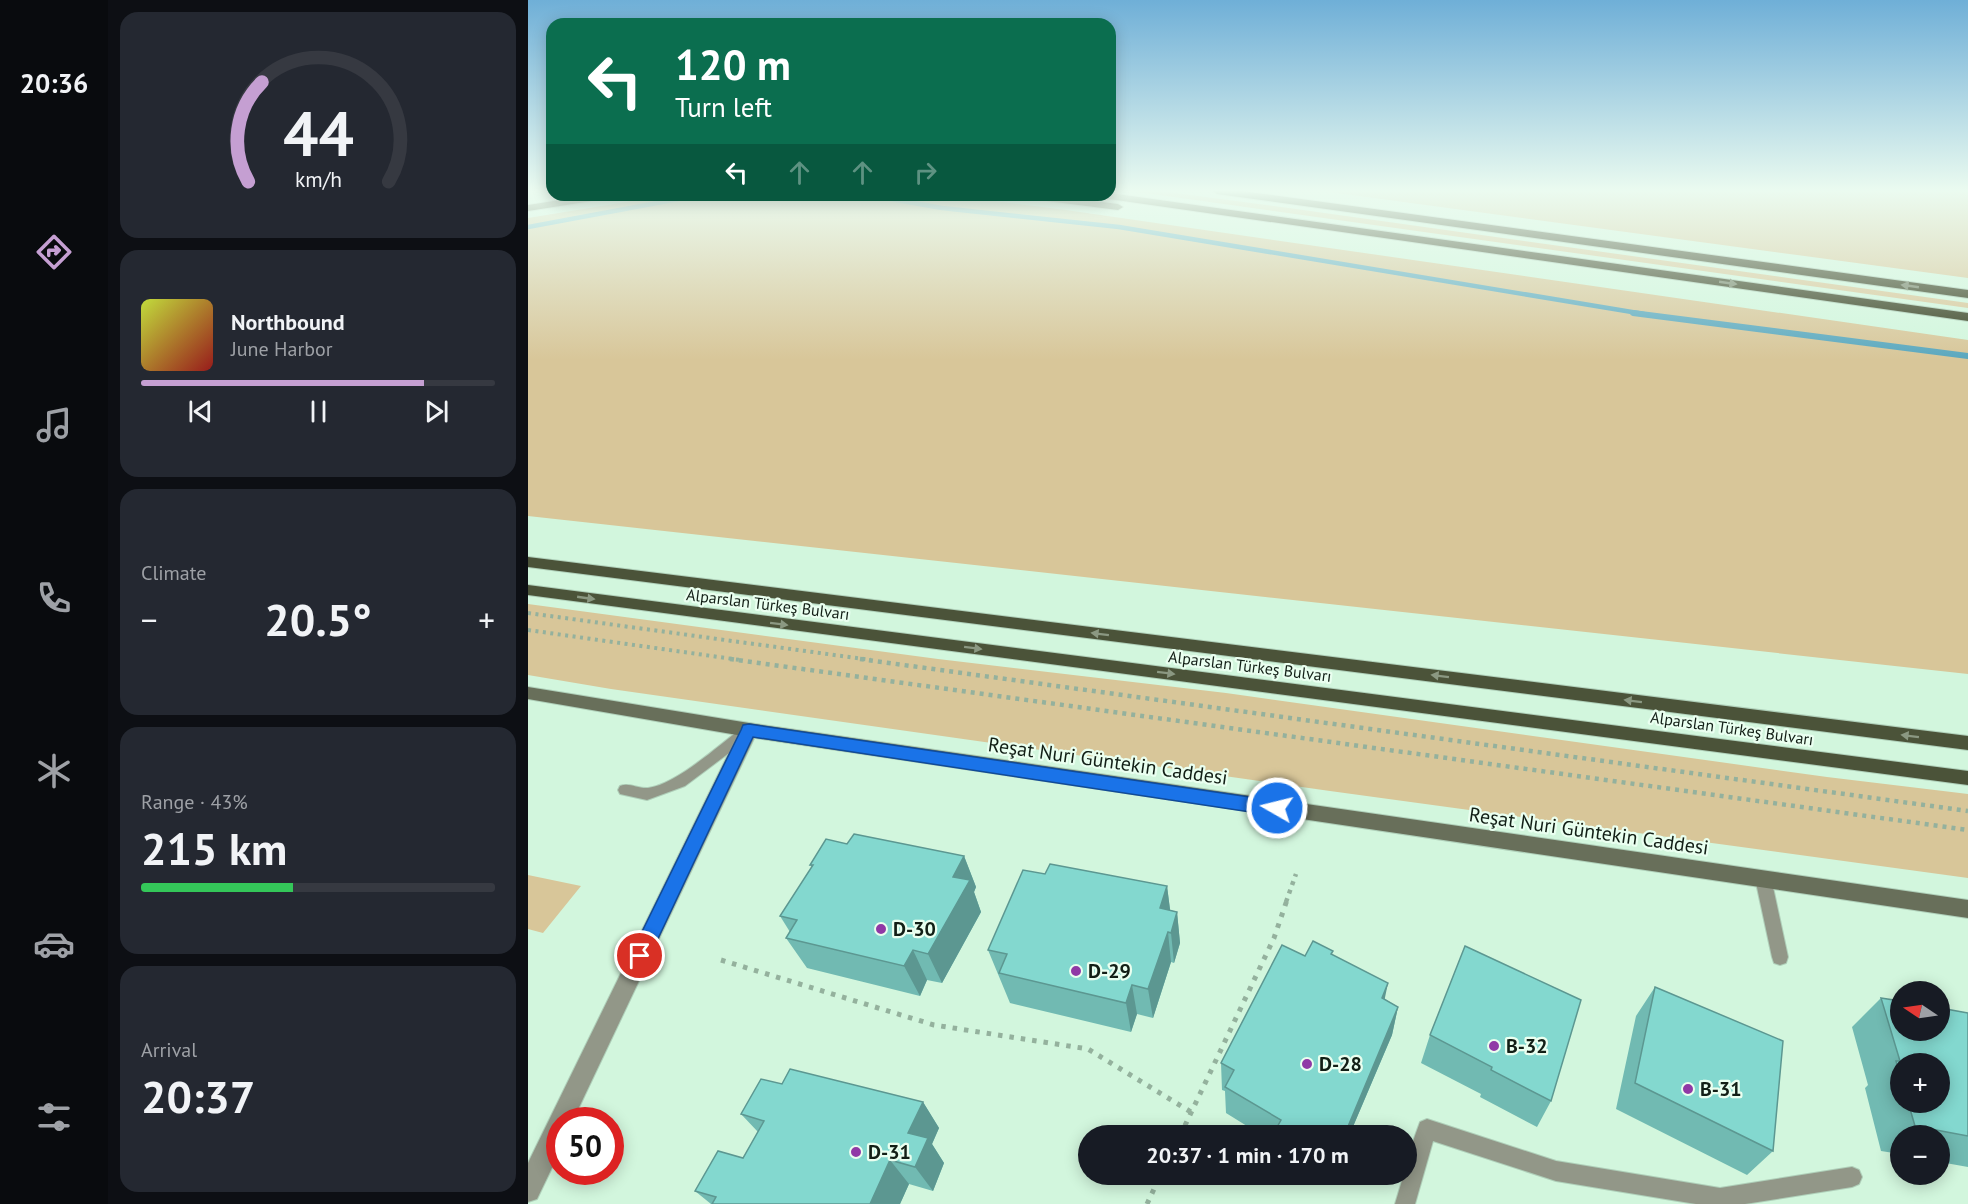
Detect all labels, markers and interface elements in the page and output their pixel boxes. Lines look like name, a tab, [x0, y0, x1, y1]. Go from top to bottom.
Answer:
text: 120 m	[675, 37, 791, 92]
icon: left	[576, 42, 654, 120]
text: 20:36	[20, 66, 88, 100]
text: Turn left	[675, 90, 772, 124]
text: 44	[283, 92, 353, 173]
icon: left	[720, 156, 753, 189]
icon: ahead	[783, 156, 816, 189]
icon: ahead	[846, 156, 879, 189]
icon: right	[909, 156, 942, 189]
text: km/h	[294, 166, 341, 194]
icon: directions	[33, 231, 75, 273]
one-way arrow	[1719, 279, 1738, 288]
one-way arrow	[1900, 282, 1919, 291]
text: Northbound	[231, 308, 345, 336]
text: June Harbor	[231, 336, 333, 362]
icon: previous	[184, 395, 217, 428]
icon: pause	[302, 395, 335, 428]
icon: next	[420, 395, 453, 428]
icon: music	[33, 404, 75, 446]
text: Climate	[141, 560, 207, 586]
icon: phone	[33, 577, 75, 619]
street label: Alparslan Türkeş Bulvarı	[685, 584, 851, 624]
text: 20.5°	[264, 590, 372, 648]
one-way arrow	[576, 594, 595, 603]
text: −	[141, 598, 158, 641]
text: +	[478, 598, 495, 641]
one-way arrow	[770, 619, 789, 628]
one-way arrow	[1091, 629, 1110, 639]
one-way arrow	[963, 644, 982, 653]
street label: Alparslan Türkeş Bulvarı	[1167, 646, 1333, 686]
one-way arrow	[1157, 668, 1176, 678]
one-way arrow	[1430, 672, 1449, 681]
one-way arrow	[1624, 696, 1643, 706]
street label: Alparslan Türkeş Bulvarı	[1649, 707, 1815, 749]
street label: Reşat Nuri Güntekin Caddesi	[987, 731, 1229, 791]
one-way arrow	[1900, 731, 1919, 741]
icon: climate	[33, 750, 75, 792]
position arrow	[1245, 776, 1309, 840]
text: Range · 43%	[141, 789, 248, 815]
street label: Reşat Nuri Güntekin Caddesi	[1468, 801, 1710, 861]
text: 215 km	[141, 819, 287, 877]
place label: D-30	[893, 916, 936, 942]
marker: D-30	[874, 922, 888, 936]
icon: car	[33, 923, 75, 965]
pin	[614, 930, 665, 981]
icon: arrive	[623, 939, 656, 972]
place label: D-29	[1088, 958, 1131, 984]
marker: D-29	[1069, 964, 1083, 978]
north arrow	[1890, 981, 1950, 1041]
map controls	[1890, 981, 1950, 1185]
place label: B-32	[1506, 1033, 1548, 1059]
text: Arrival	[141, 1037, 197, 1063]
marker: B-32	[1487, 1039, 1501, 1053]
place label: D-28	[1319, 1051, 1362, 1077]
button: +	[1890, 1053, 1950, 1113]
marker: D-28	[1300, 1057, 1314, 1071]
text: 20:37	[141, 1067, 255, 1125]
place label: B-31	[1700, 1076, 1742, 1102]
marker: B-31	[1681, 1082, 1695, 1096]
icon: filters	[33, 1096, 75, 1138]
speed limit sign: 50	[546, 1107, 624, 1185]
button: −	[1890, 1125, 1950, 1185]
place label: D-31	[868, 1139, 911, 1165]
text: 20:37 · 1 min · 170 m	[1146, 1141, 1349, 1169]
marker: D-31	[849, 1145, 863, 1159]

